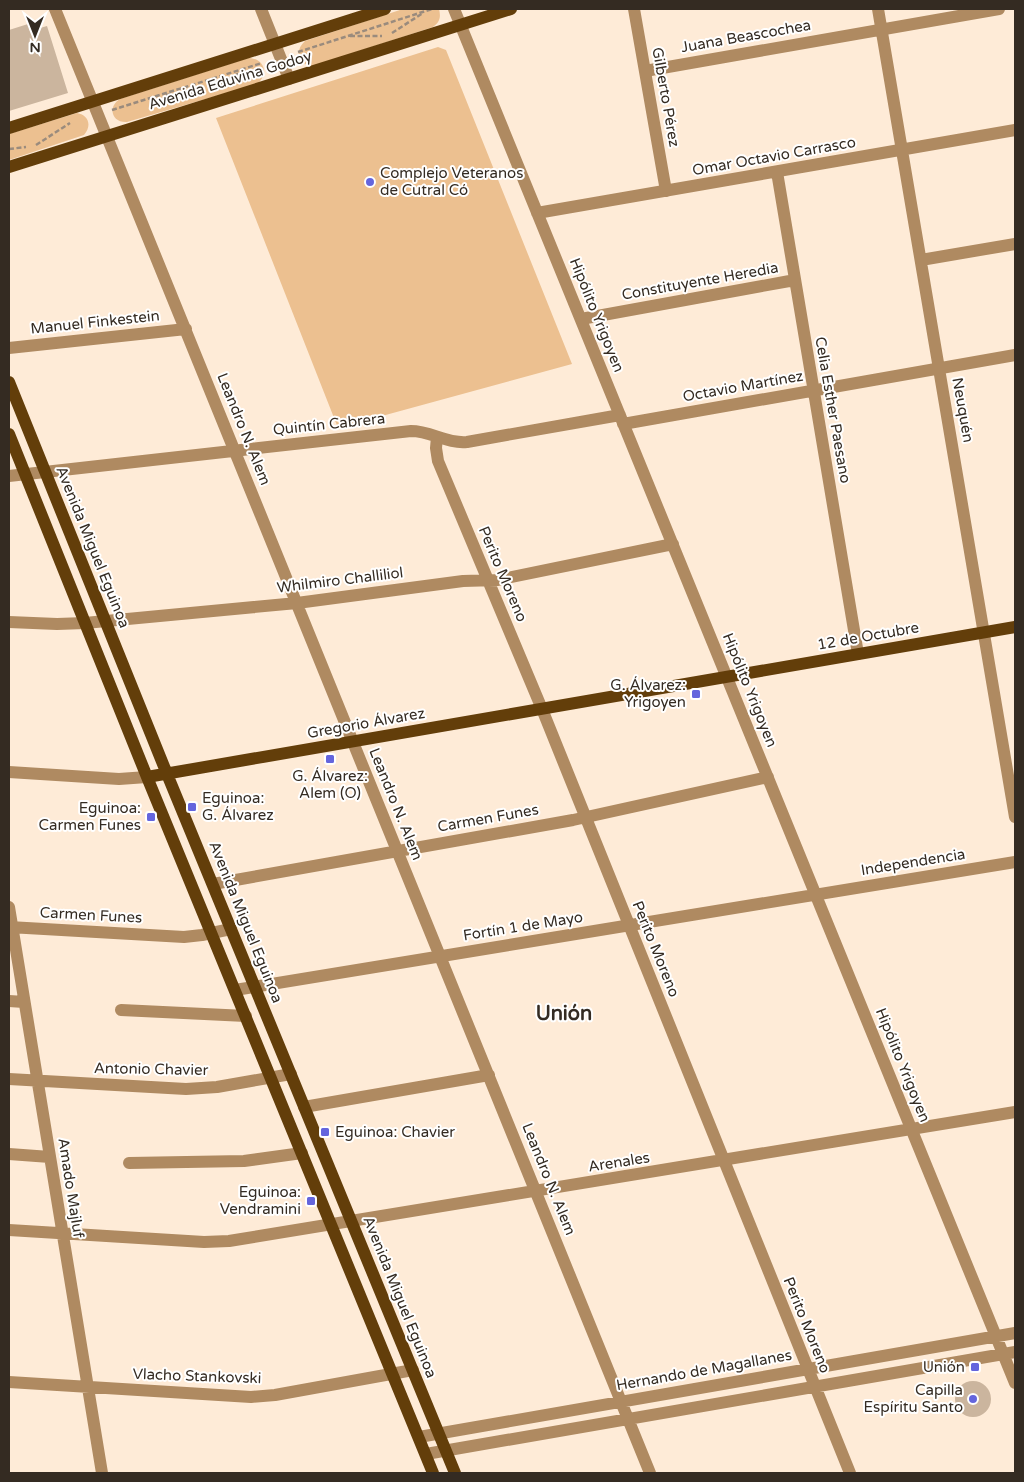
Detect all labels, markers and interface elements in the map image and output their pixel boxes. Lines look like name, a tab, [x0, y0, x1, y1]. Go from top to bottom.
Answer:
north arrow	[10, 10, 60, 60]
street label: Juana Beascochea	[680, 16, 812, 56]
text: N	[29, 39, 41, 56]
street label: Gilberto Pérez	[648, 46, 684, 148]
street label: Avenida Eduvina Godoy	[146, 47, 314, 113]
street label: Omar Octavio Carrasco	[691, 133, 857, 179]
place label: Complejo Veteranos de Cutral Có	[380, 164, 523, 199]
marker: Complejo Veteranos de Cutral Có	[364, 176, 376, 188]
street label: Hipólito Yrigoyen	[566, 255, 628, 375]
street label: Constituyente Heredia	[620, 258, 780, 304]
street label: Manuel Finkestein	[30, 306, 160, 338]
street label: Celia Esther Paesano	[811, 335, 855, 485]
street label: Octavio Martínez	[681, 367, 805, 405]
street label: Leandro N. Alem	[213, 370, 275, 488]
street label: Neuquén	[948, 376, 978, 444]
street label: Quintín Cabrera	[272, 409, 386, 439]
street label: Avenida Miguel Eguinoa	[52, 463, 134, 631]
street label: Perito Moreno	[475, 523, 531, 625]
street label: Whilmiro Challiliol	[276, 563, 404, 597]
street label: 12 de Octubre	[816, 618, 920, 654]
street label: Hipólito Yrigoyen	[719, 630, 781, 750]
place label: G. Álvarez: Yrigoyen	[610, 676, 686, 711]
marker: G. Álvarez: Yrigoyen	[690, 688, 702, 700]
street label: Gregorio Álvarez	[306, 704, 426, 742]
street label: Leandro N. Alem	[365, 745, 427, 863]
marker: G. Álvarez: Alem (O)	[324, 753, 336, 765]
place label: G. Álvarez: Alem (O)	[292, 767, 368, 802]
place label: Eguinoa: G. Álvarez	[202, 789, 274, 824]
place label: Eguinoa: Carmen Funes	[39, 799, 141, 834]
street label: Carmen Funes	[436, 800, 540, 836]
marker: Eguinoa: G. Álvarez	[186, 801, 198, 813]
marker: Eguinoa: Carmen Funes	[145, 811, 157, 823]
street label: Avenida Miguel Eguinoa	[205, 838, 287, 1006]
street label: Independencia	[859, 845, 967, 879]
street label: Perito Moreno	[629, 898, 683, 1000]
street label: Carmen Funes	[39, 903, 143, 927]
street label: Fortín 1 de Mayo	[462, 908, 584, 944]
district label: Unión	[536, 1002, 592, 1026]
street label: Hipólito Yrigoyen	[872, 1005, 934, 1125]
street label: Antonio Chavier	[94, 1059, 209, 1079]
street label: Leandro N. Alem	[518, 1120, 580, 1238]
place label: Eguinoa: Chavier	[335, 1123, 455, 1141]
marker: Eguinoa: Chavier	[319, 1126, 331, 1138]
street label: Amado Majluf	[54, 1137, 88, 1240]
street label: Arenales	[587, 1148, 651, 1176]
place label: Eguinoa: Vendramini	[220, 1183, 301, 1218]
marker: Eguinoa: Vendramini	[305, 1195, 317, 1207]
street label: Avenida Miguel Eguinoa	[359, 1213, 441, 1381]
street label: Perito Moreno	[780, 1274, 834, 1376]
street label: Hernando de Magallanes	[615, 1346, 793, 1394]
place label: Unión	[923, 1358, 965, 1376]
marker: Unión	[969, 1361, 981, 1373]
street label: Vlacho Stankovski	[132, 1365, 262, 1387]
place label: Capilla Espíritu Santo	[864, 1381, 963, 1416]
marker: Capilla Espíritu Santo	[967, 1393, 979, 1405]

